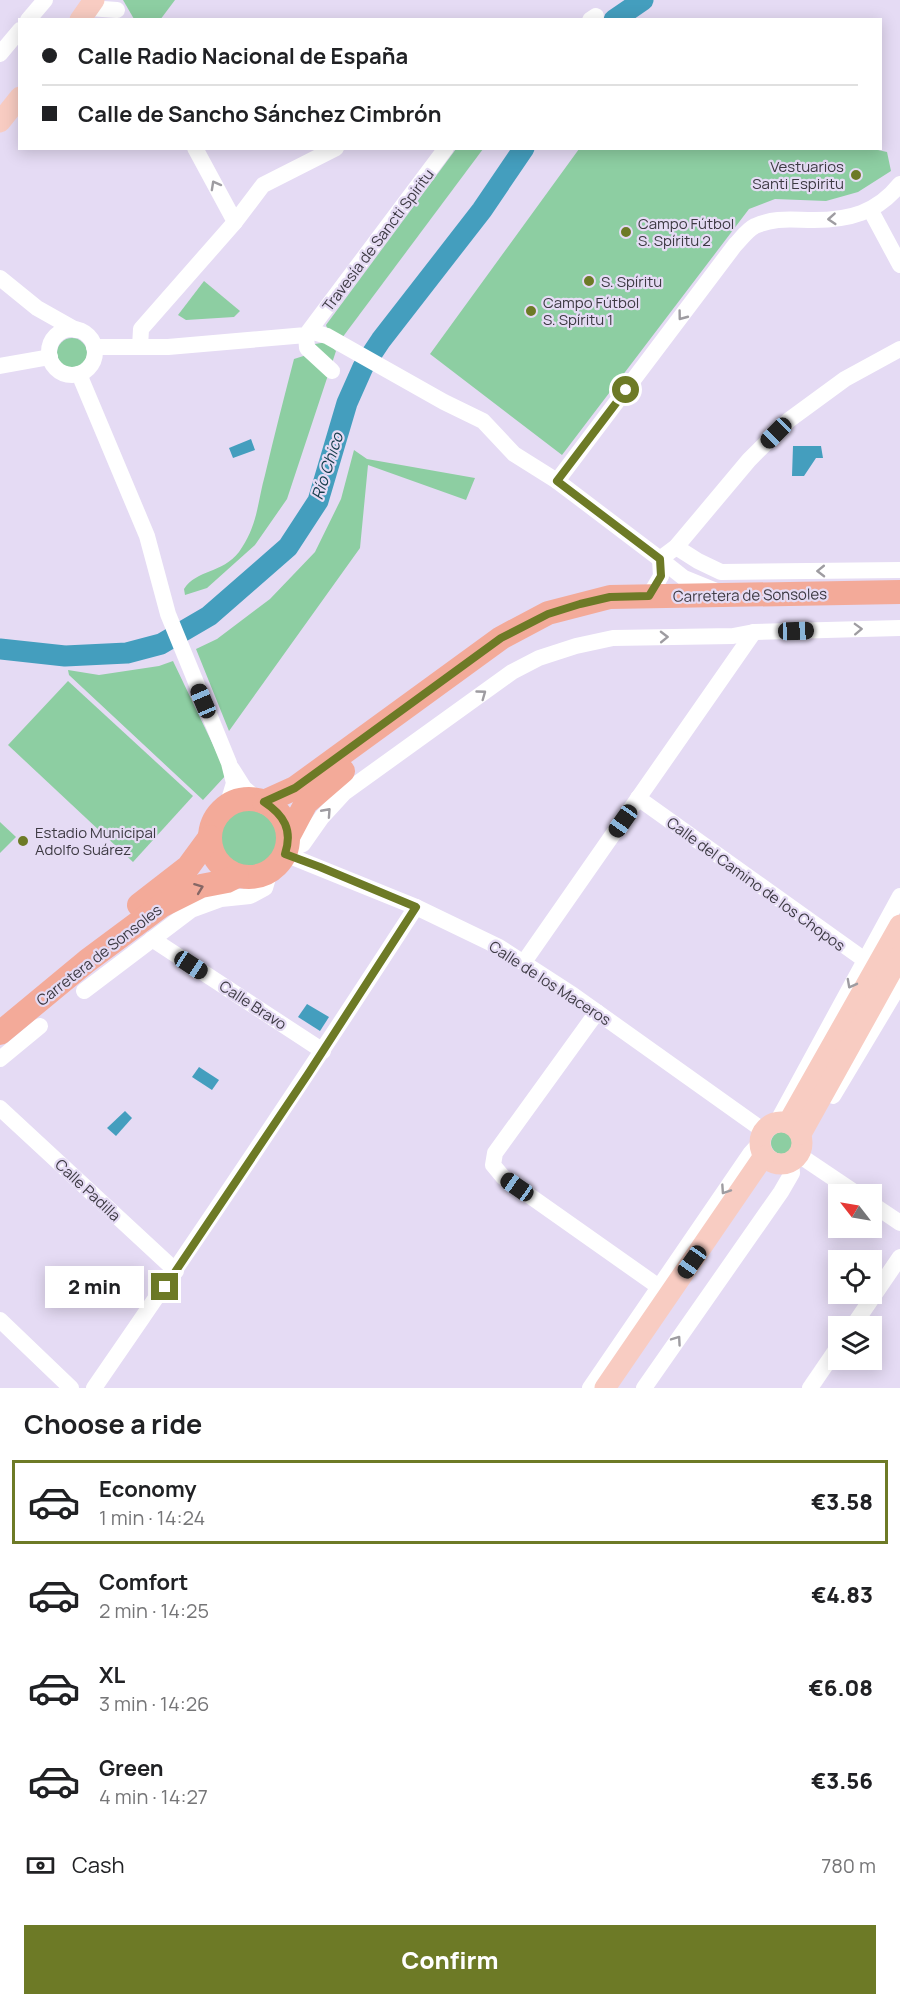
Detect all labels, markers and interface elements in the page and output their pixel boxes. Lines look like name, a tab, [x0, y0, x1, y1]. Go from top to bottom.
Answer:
text: Calle Radio Nacional de España	[78, 41, 408, 71]
text: Calle de Sancho Sánchez Cimbrón	[78, 99, 441, 129]
place label: Vestuarios Santi Espiritu	[752, 156, 844, 194]
street label: Travesía de Sancti Spiritu	[317, 164, 439, 316]
marker: Vestuarios Santi Espiritu	[849, 168, 863, 182]
one-way arrow	[211, 181, 222, 191]
one-way arrow	[827, 212, 836, 225]
place label: Campo Fútbol S. Spíritu 2	[638, 213, 734, 251]
marker: Campo Fútbol S. Spíritu 2	[619, 225, 633, 239]
place label: S. Spíritu	[601, 271, 662, 292]
marker: S. Spíritu	[582, 274, 596, 288]
place label: Campo Fútbol S. Spíritu 1	[543, 292, 639, 330]
marker: Campo Fútbol S. Spíritu 1	[524, 304, 538, 318]
one-way arrow	[678, 310, 689, 321]
route start	[612, 376, 639, 403]
car	[757, 414, 795, 452]
water label: Río Chico	[306, 428, 349, 502]
one-way arrow	[816, 565, 825, 578]
street label: Carretera de Sonsoles	[673, 583, 827, 607]
car	[778, 621, 814, 641]
one-way arrow	[854, 623, 863, 635]
one-way arrow	[659, 631, 668, 643]
car	[188, 681, 218, 721]
one-way arrow	[475, 690, 486, 701]
car	[605, 801, 641, 841]
one-way arrow	[320, 808, 331, 819]
street label: Calle del Camino de los Chopos	[662, 812, 850, 956]
place label: Estadio Municipal Adolfo Suárez	[35, 822, 156, 860]
marker: Estadio Municipal Adolfo Suárez	[16, 834, 30, 848]
one-way arrow	[193, 883, 204, 895]
street label: Carretera de Sonsoles	[32, 899, 166, 1011]
street label: Calle de los Maceros	[485, 936, 615, 1030]
car	[171, 948, 211, 982]
street label: Calle Bravo	[215, 975, 291, 1035]
one-way arrow	[847, 978, 858, 988]
street label: Calle Padilla	[51, 1154, 125, 1226]
car	[497, 1169, 537, 1205]
one-way arrow	[721, 1183, 732, 1194]
north arrow	[828, 1184, 882, 1238]
map controls	[828, 1184, 882, 1370]
car	[674, 1242, 710, 1282]
button: locate	[828, 1250, 882, 1304]
callout: 2 min	[45, 1266, 144, 1308]
text: 2 min	[68, 1273, 121, 1300]
route end	[151, 1273, 178, 1300]
button: layers	[828, 1316, 882, 1370]
one-way arrow	[670, 1336, 681, 1347]
text: Choose a ride	[24, 1405, 202, 1442]
text: Economy	[99, 1474, 197, 1504]
icon: car	[27, 1475, 81, 1529]
text: €3.58	[811, 1487, 873, 1517]
text: 1 min · 14:24	[99, 1504, 205, 1531]
text: Comfort	[99, 1567, 188, 1597]
icon: car	[27, 1568, 81, 1622]
text: €4.83	[811, 1580, 873, 1610]
text: 2 min · 14:25	[99, 1597, 209, 1624]
text: XL	[99, 1660, 125, 1690]
icon: car	[27, 1661, 81, 1715]
text: €6.08	[808, 1673, 873, 1703]
text: 3 min · 14:26	[99, 1690, 209, 1717]
text: Green	[99, 1753, 164, 1783]
icon: car	[27, 1754, 81, 1808]
text: €3.56	[811, 1766, 873, 1796]
text: 4 min · 14:27	[99, 1783, 208, 1810]
icon: cash	[24, 1849, 57, 1882]
text: Cash	[72, 1850, 125, 1880]
text: 780 m	[821, 1852, 876, 1879]
button: Confirm	[24, 1925, 876, 1994]

